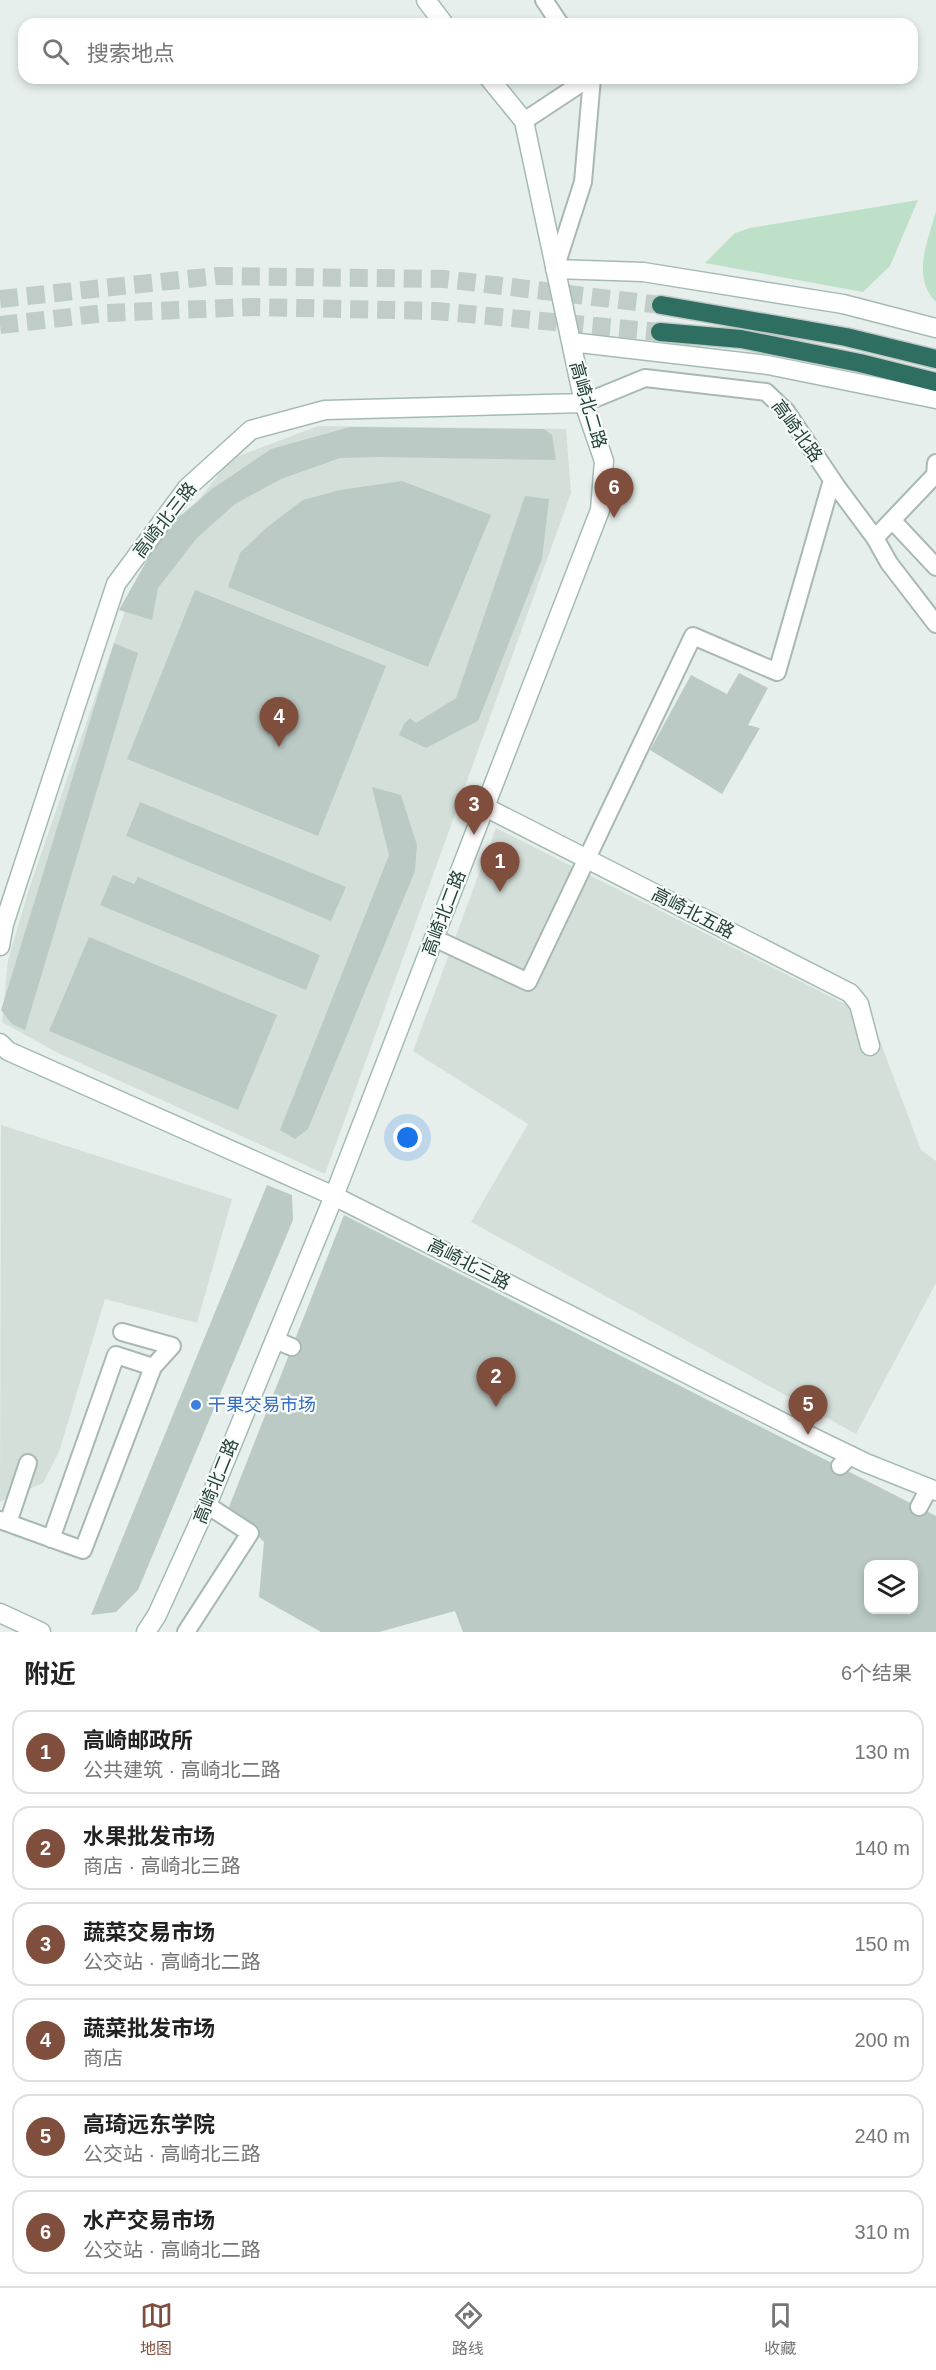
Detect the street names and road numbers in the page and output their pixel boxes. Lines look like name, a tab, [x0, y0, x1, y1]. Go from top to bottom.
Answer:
street label: 高崎北二路	[566, 359, 610, 451]
street label: 高崎北路	[768, 396, 826, 466]
street label: 高崎北三路	[129, 478, 201, 562]
street label: 高崎北二路	[419, 867, 469, 959]
street label: 高崎北五路	[648, 884, 738, 942]
street label: 高崎北三路	[424, 1235, 514, 1293]
street label: 高崎北二路	[190, 1436, 242, 1526]

